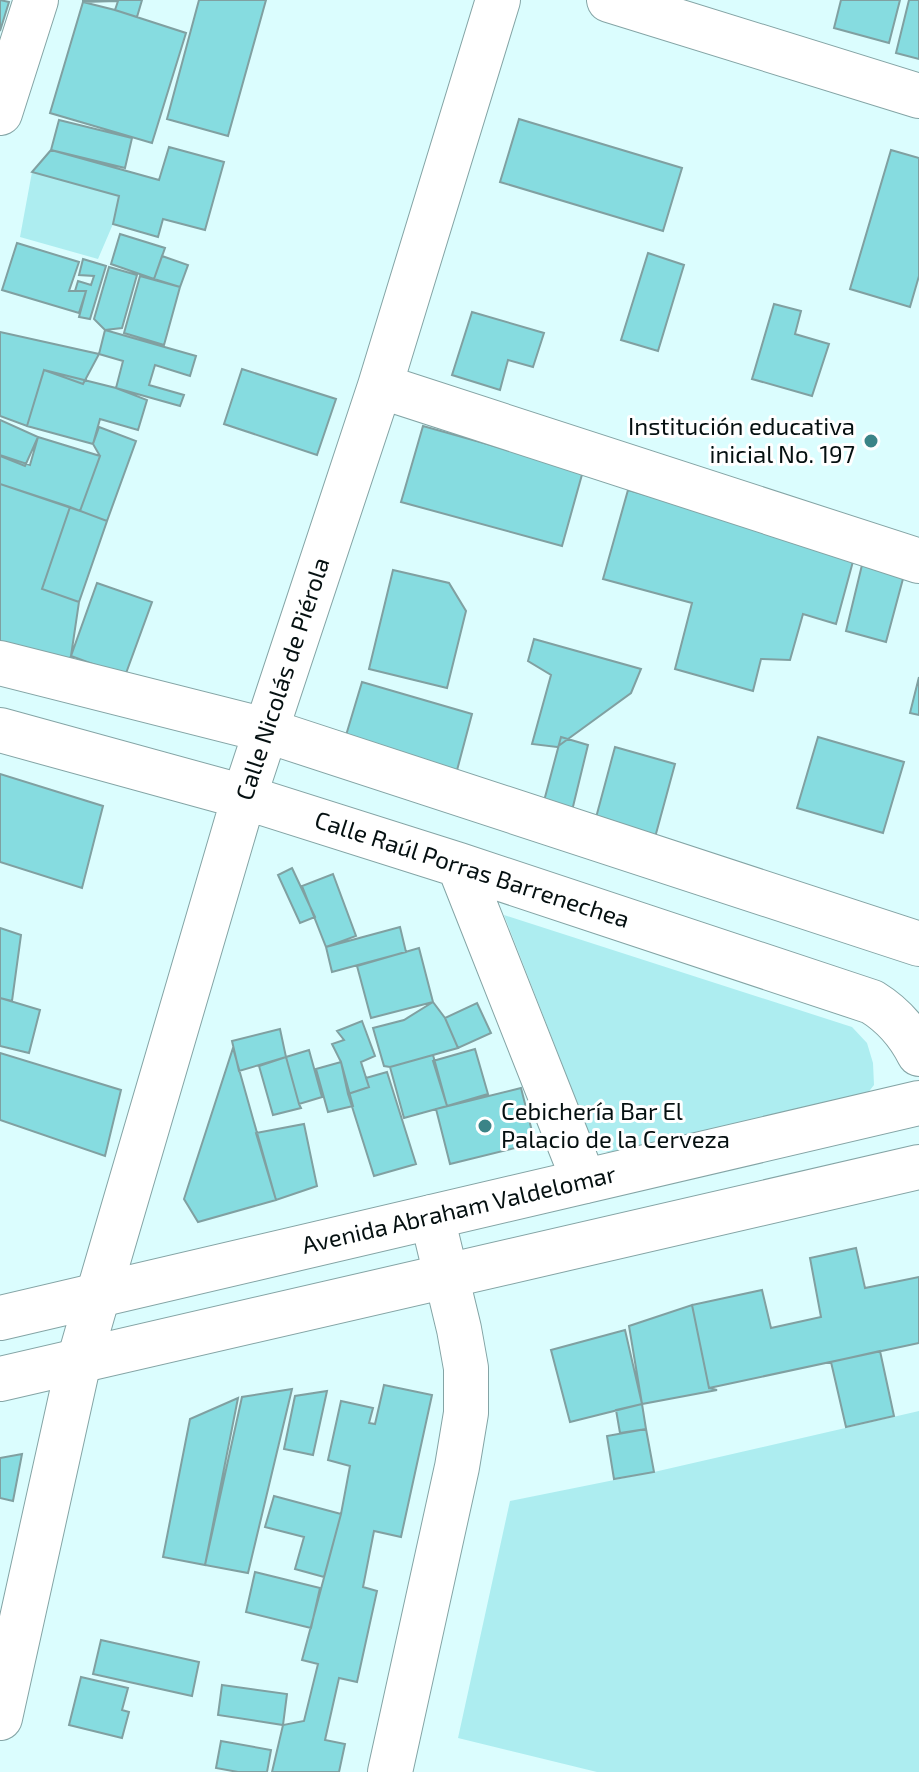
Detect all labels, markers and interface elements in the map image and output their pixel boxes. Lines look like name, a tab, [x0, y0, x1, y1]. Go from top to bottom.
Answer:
place label: Institución educativa inicial No. 197	[628, 411, 855, 468]
marker: Institución educativa inicial No. 197	[862, 432, 880, 450]
street label: Calle Nicolás de Piérola	[229, 554, 335, 804]
street label: Calle Raúl Porras Barrenechea	[312, 804, 633, 933]
place label: Cebichería Bar El Palacio de la Cerveza	[501, 1096, 730, 1153]
marker: Cebichería Bar El Palacio de la Cerveza	[476, 1117, 494, 1135]
street label: Avenida Abraham Valdelomar	[299, 1158, 619, 1259]

